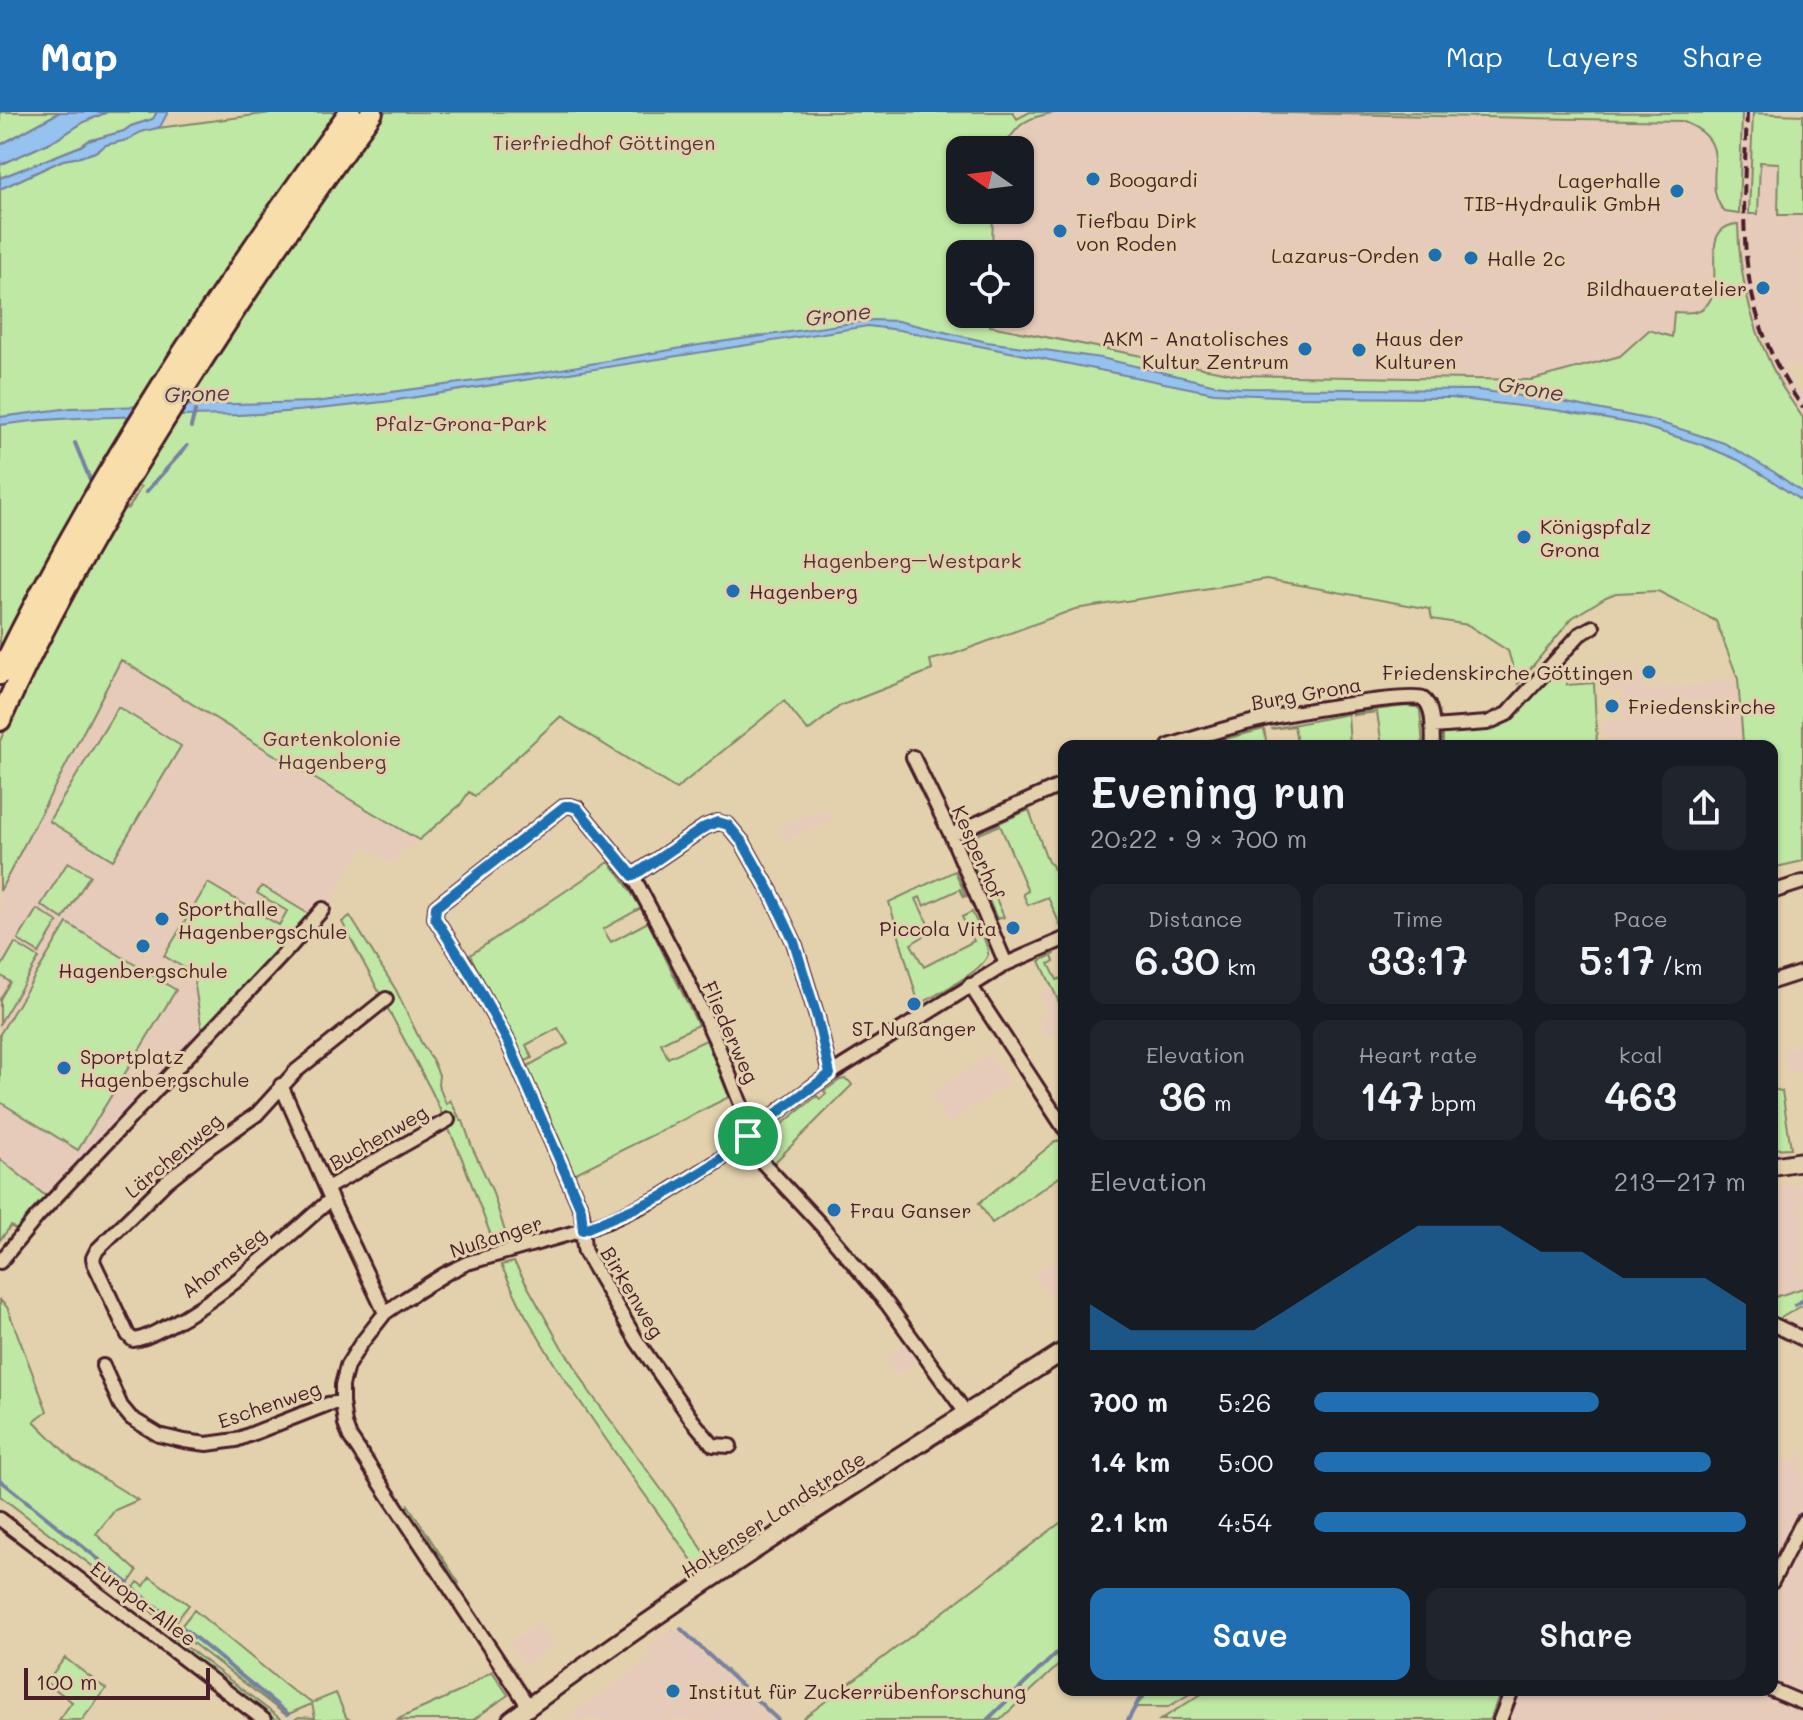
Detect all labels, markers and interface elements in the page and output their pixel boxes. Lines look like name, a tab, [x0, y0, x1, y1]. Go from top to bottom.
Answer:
text: Map	[40, 31, 118, 81]
text: Map	[1446, 38, 1503, 74]
text: Layers	[1547, 38, 1639, 74]
text: Share	[1683, 38, 1763, 74]
park label: Tierfriedhof Göttingen	[493, 129, 715, 155]
north arrow	[946, 136, 1034, 224]
map controls	[946, 136, 1034, 328]
place label: Boogardi	[1109, 166, 1198, 192]
place label: Lagerhalle TIB-Hydraulik GmbH	[1464, 167, 1661, 216]
marker: Boogardi	[1084, 170, 1102, 188]
marker: Lagerhalle TIB-Hydraulik GmbH	[1668, 182, 1686, 200]
place label: Tiefbau Dirk von Roden	[1076, 207, 1196, 256]
marker: Tiefbau Dirk von Roden	[1051, 222, 1069, 240]
button: locate	[946, 240, 1034, 328]
place label: Lazarus-Orden	[1271, 242, 1419, 268]
place label: Halle 2c	[1487, 245, 1565, 271]
marker: Lazarus-Orden	[1426, 246, 1444, 264]
marker: Halle 2c	[1462, 249, 1480, 267]
place label: Bildhaueratelier	[1586, 275, 1747, 301]
marker: Bildhaueratelier	[1754, 279, 1772, 297]
water label: Grone	[803, 296, 873, 332]
place label: AKM - Anatolisches Kultur Zentrum	[1102, 325, 1289, 374]
place label: Haus der Kulturen	[1375, 325, 1464, 374]
marker: AKM - Anatolisches Kultur Zentrum	[1296, 340, 1314, 358]
marker: Haus der Kulturen	[1350, 341, 1368, 359]
water label: Grone	[1496, 369, 1566, 407]
water label: Grone	[163, 377, 231, 409]
park label: Pfalz-Grona-Park	[375, 410, 547, 436]
place label: Königspfalz Grona	[1540, 513, 1651, 562]
marker: Königspfalz Grona	[1515, 528, 1533, 546]
park label: Hagenberg–Westpark	[803, 547, 1021, 573]
place label: Hagenberg	[749, 578, 858, 604]
marker: Hagenberg	[724, 582, 742, 600]
place label: Friedenskirche Göttingen	[1382, 659, 1633, 685]
marker: Friedenskirche Göttingen	[1640, 663, 1658, 681]
street label: Burg Grona	[1249, 671, 1363, 715]
place label: Friedenskirche	[1628, 693, 1776, 719]
marker: Friedenskirche	[1603, 697, 1621, 715]
park label: Gartenkolonie Hagenberg	[263, 725, 401, 774]
text: Evening run	[1090, 762, 1345, 819]
button: share	[1662, 766, 1746, 850]
street label: Kesperhof	[947, 801, 1012, 904]
text: 20:22 · 9 × 700 m	[1090, 821, 1307, 855]
place label: Sporthalle Hagenbergschule	[178, 895, 348, 944]
text: Distance	[1148, 904, 1243, 933]
text: Time	[1393, 904, 1443, 933]
text: Pace	[1614, 904, 1668, 933]
marker: Sporthalle Hagenbergschule	[153, 910, 171, 928]
place label: Piccola Vita	[879, 915, 997, 941]
marker: Piccola Vita	[1004, 919, 1022, 937]
text: 6.30	[1134, 933, 1220, 985]
text: 33:17	[1368, 933, 1468, 985]
text: 5:17	[1579, 933, 1655, 985]
marker: Hagenbergschule	[134, 937, 152, 955]
text: km	[1220, 952, 1256, 981]
text: /km	[1655, 952, 1703, 981]
place label: Hagenbergschule	[58, 957, 228, 983]
street label: Fliederweg	[697, 977, 765, 1087]
marker: ST Nußanger	[905, 995, 923, 1013]
place label: ST Nußanger	[852, 1015, 976, 1041]
text: Elevation	[1146, 1040, 1245, 1069]
text: Heart rate	[1359, 1040, 1477, 1069]
text: kcal	[1619, 1040, 1663, 1069]
place label: Sportplatz Hagenbergschule	[80, 1043, 250, 1092]
marker: Sportplatz Hagenbergschule	[55, 1059, 73, 1077]
text: 36	[1159, 1069, 1207, 1121]
text: 147	[1360, 1069, 1424, 1121]
text: 463	[1604, 1069, 1677, 1121]
text: m	[1207, 1088, 1232, 1117]
text: bpm	[1424, 1088, 1476, 1117]
street label: Buchenweg	[324, 1098, 432, 1176]
pin	[714, 1102, 782, 1170]
street label: Lärchenweg	[119, 1107, 227, 1203]
icon: arrive	[726, 1114, 770, 1158]
text: Elevation	[1090, 1164, 1207, 1198]
text: 213–217 m	[1614, 1164, 1746, 1198]
place label: Frau Ganser	[850, 1197, 972, 1223]
marker: Frau Ganser	[825, 1201, 843, 1219]
street label: Nußanger	[446, 1209, 546, 1263]
street label: Ahornsteg	[175, 1221, 271, 1303]
street label: Birkenweg	[596, 1242, 670, 1342]
street label: Eschenweg	[214, 1374, 324, 1434]
text: 700 m	[1090, 1385, 1168, 1419]
text: 5:26	[1218, 1385, 1271, 1419]
street label: Holtenser Landstraße	[676, 1445, 870, 1583]
text: 1.4 km	[1090, 1445, 1170, 1479]
text: 5:00	[1218, 1445, 1273, 1479]
text: 2.1 km	[1090, 1505, 1168, 1539]
text: 4:54	[1218, 1505, 1272, 1539]
street label: Europa-Allee	[86, 1555, 202, 1651]
button: Save	[1090, 1588, 1410, 1680]
button: Share	[1426, 1588, 1746, 1680]
scale bar	[24, 1664, 210, 1700]
text: 100 m	[36, 1667, 98, 1696]
place label: Institut für Zuckerrübenforschung	[689, 1678, 1026, 1704]
marker: Institut für Zuckerrübenforschung	[664, 1682, 682, 1700]

